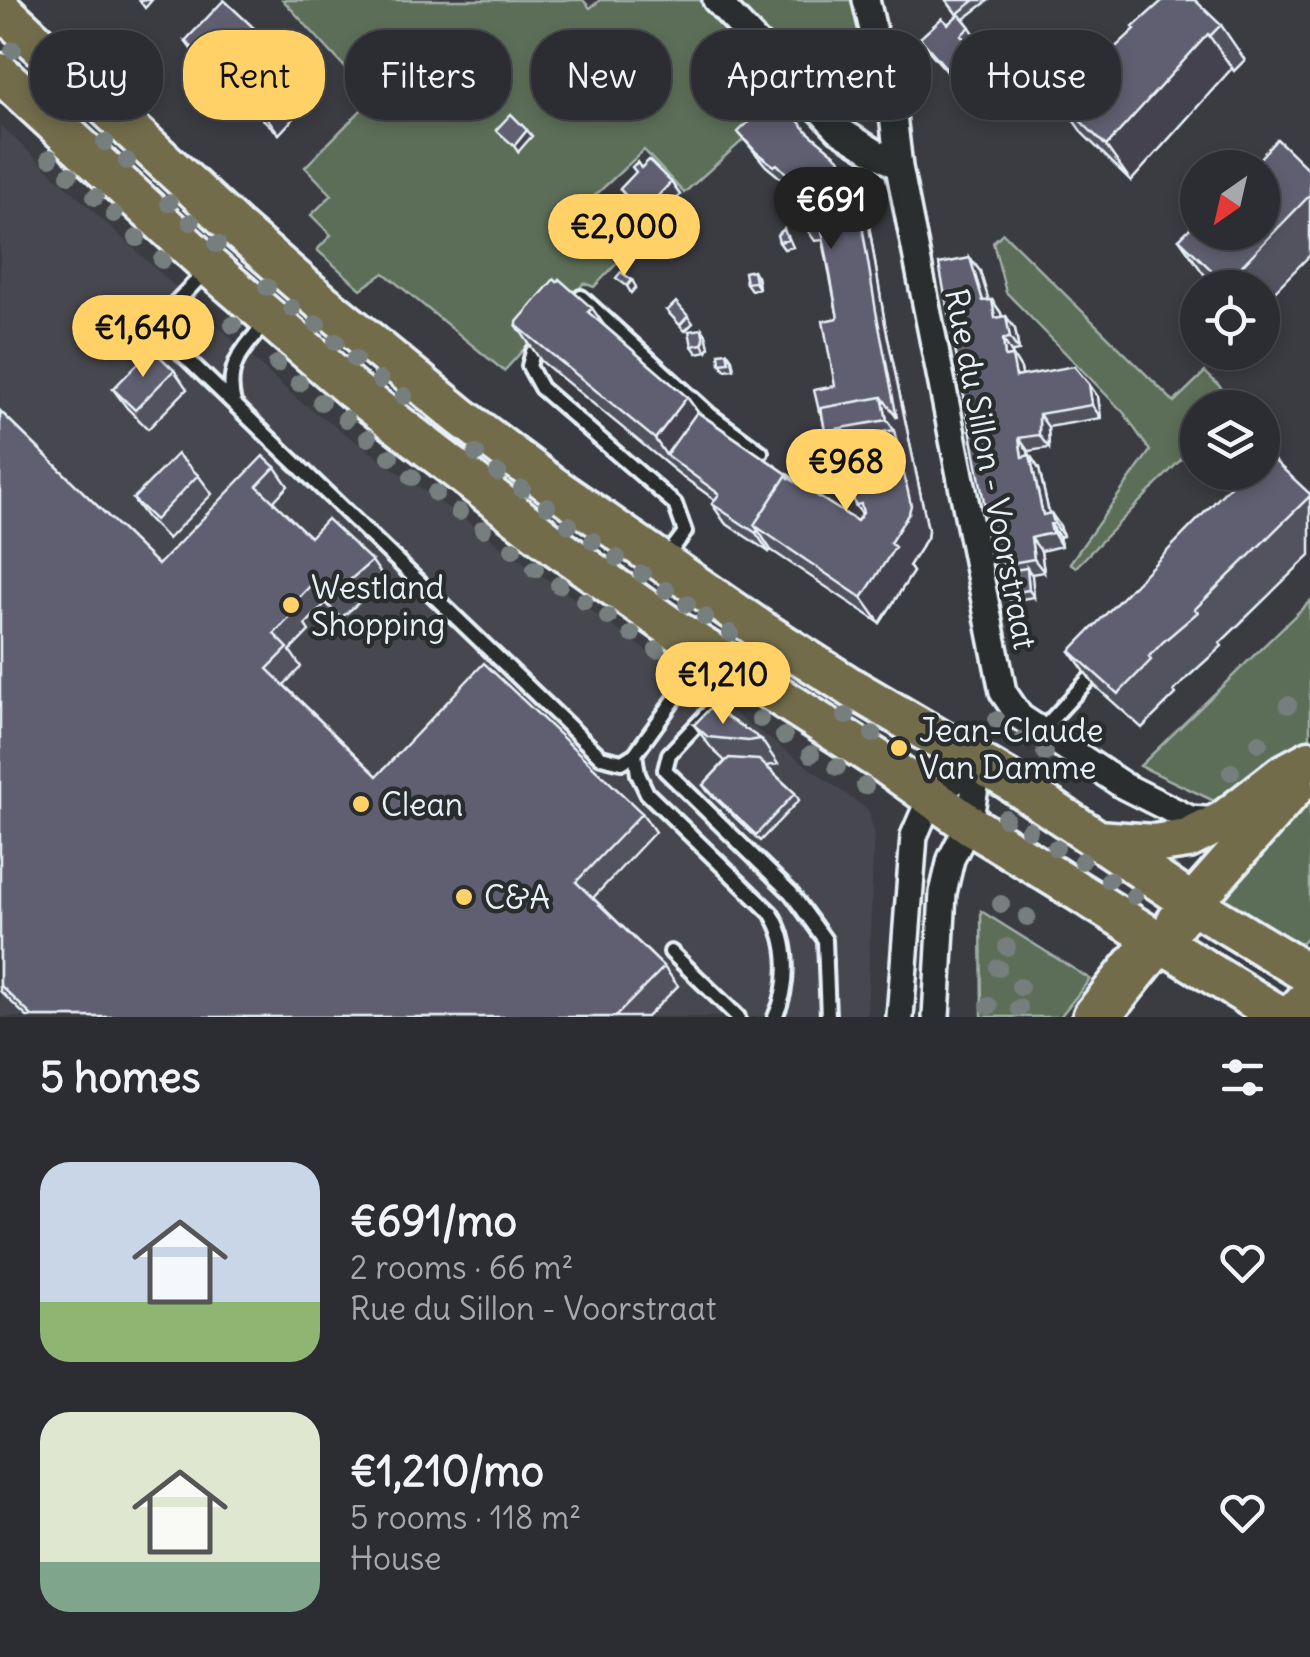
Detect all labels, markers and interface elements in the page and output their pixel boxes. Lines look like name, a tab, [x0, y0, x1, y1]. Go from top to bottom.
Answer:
chip: Buy	[30, 30, 163, 120]
chip: Rent	[183, 30, 325, 120]
chip: Filters	[345, 30, 511, 120]
chip: New	[531, 30, 671, 120]
chip: Apartment	[691, 30, 931, 120]
chip: House	[951, 30, 1121, 120]
north arrow	[1180, 150, 1280, 250]
map controls	[1180, 150, 1280, 490]
pin: €691	[772, 167, 890, 252]
text: €691	[796, 179, 866, 220]
pin: €2,000	[543, 194, 705, 279]
text: €2,000	[570, 206, 678, 247]
button: locate	[1180, 270, 1280, 370]
street label: Rue du Sillon - Voorstraat	[936, 285, 1046, 653]
pin: €1,640	[62, 295, 224, 380]
text: €1,640	[94, 307, 192, 348]
button: layers	[1180, 390, 1280, 490]
pin: €968	[787, 429, 905, 514]
text: €968	[808, 441, 884, 482]
place label: Westland Shopping	[311, 567, 445, 645]
marker: Westland Shopping	[280, 594, 302, 616]
pin: €1,210	[642, 642, 804, 727]
text: €1,210	[678, 654, 768, 695]
place label: Jean-Claude Van Damme	[919, 710, 1104, 788]
marker: Jean-Claude Van Damme	[888, 737, 910, 759]
place label: Clean	[381, 784, 463, 825]
marker: Clean	[350, 793, 372, 815]
place label: C&A	[484, 877, 550, 918]
marker: C&A	[453, 886, 475, 908]
icon: filters	[1215, 1050, 1270, 1105]
text: 5 homes	[40, 1051, 201, 1103]
text: €691/mo	[350, 1195, 517, 1247]
icon: home	[120, 1202, 240, 1322]
icon: heart	[1215, 1235, 1270, 1290]
text: 2 rooms · 66 m²	[350, 1247, 573, 1288]
text: Rue du Sillon - Voorstraat	[350, 1288, 716, 1329]
text: €1,210/mo	[350, 1445, 544, 1497]
icon: home	[120, 1452, 240, 1572]
icon: heart	[1215, 1485, 1270, 1540]
text: 5 rooms · 118 m²	[350, 1497, 581, 1538]
text: House	[350, 1538, 441, 1579]

